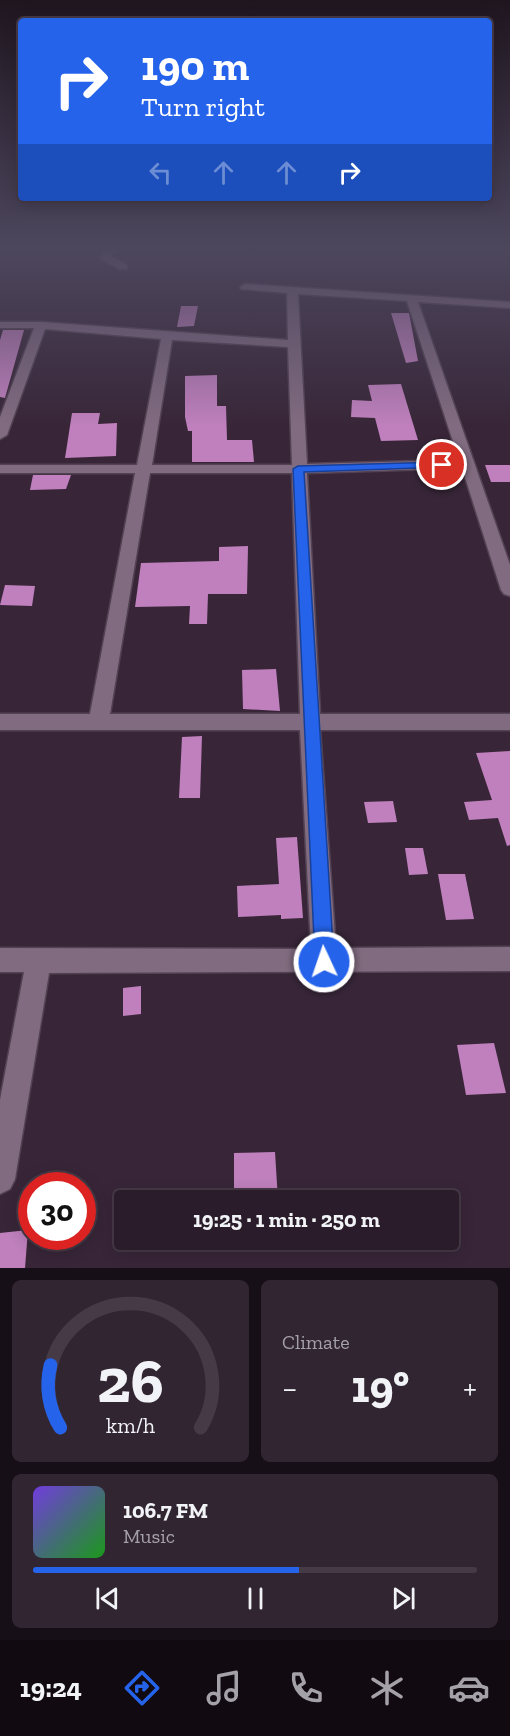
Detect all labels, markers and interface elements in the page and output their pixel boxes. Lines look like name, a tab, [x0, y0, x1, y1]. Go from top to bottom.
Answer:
text: 190 m	[141, 40, 249, 91]
icon: right	[42, 42, 120, 120]
text: Turn right	[141, 91, 265, 123]
icon: left	[144, 156, 177, 189]
icon: ahead	[207, 156, 240, 189]
icon: ahead	[270, 156, 303, 189]
icon: right	[333, 156, 366, 189]
pin	[416, 439, 467, 490]
icon: arrive	[425, 448, 458, 481]
position arrow	[292, 930, 356, 994]
speed limit sign: 30	[18, 1172, 96, 1250]
text: 19:25 · 1 min · 250 m	[193, 1206, 380, 1233]
text: Climate	[282, 1330, 350, 1354]
text: 26	[97, 1343, 164, 1418]
text: 19°	[351, 1360, 409, 1414]
text: −	[282, 1368, 297, 1407]
text: +	[463, 1368, 477, 1407]
text: km/h	[106, 1413, 155, 1438]
text: 106.7 FM	[123, 1497, 208, 1524]
text: Music	[123, 1524, 175, 1548]
icon: previous	[91, 1582, 124, 1615]
icon: pause	[239, 1582, 272, 1615]
icon: next	[387, 1582, 420, 1615]
icon: directions	[121, 1667, 163, 1709]
icon: music	[203, 1667, 245, 1709]
icon: phone	[285, 1667, 327, 1709]
icon: climate	[366, 1667, 408, 1709]
icon: car	[448, 1667, 490, 1709]
text: 19:24	[20, 1672, 82, 1704]

